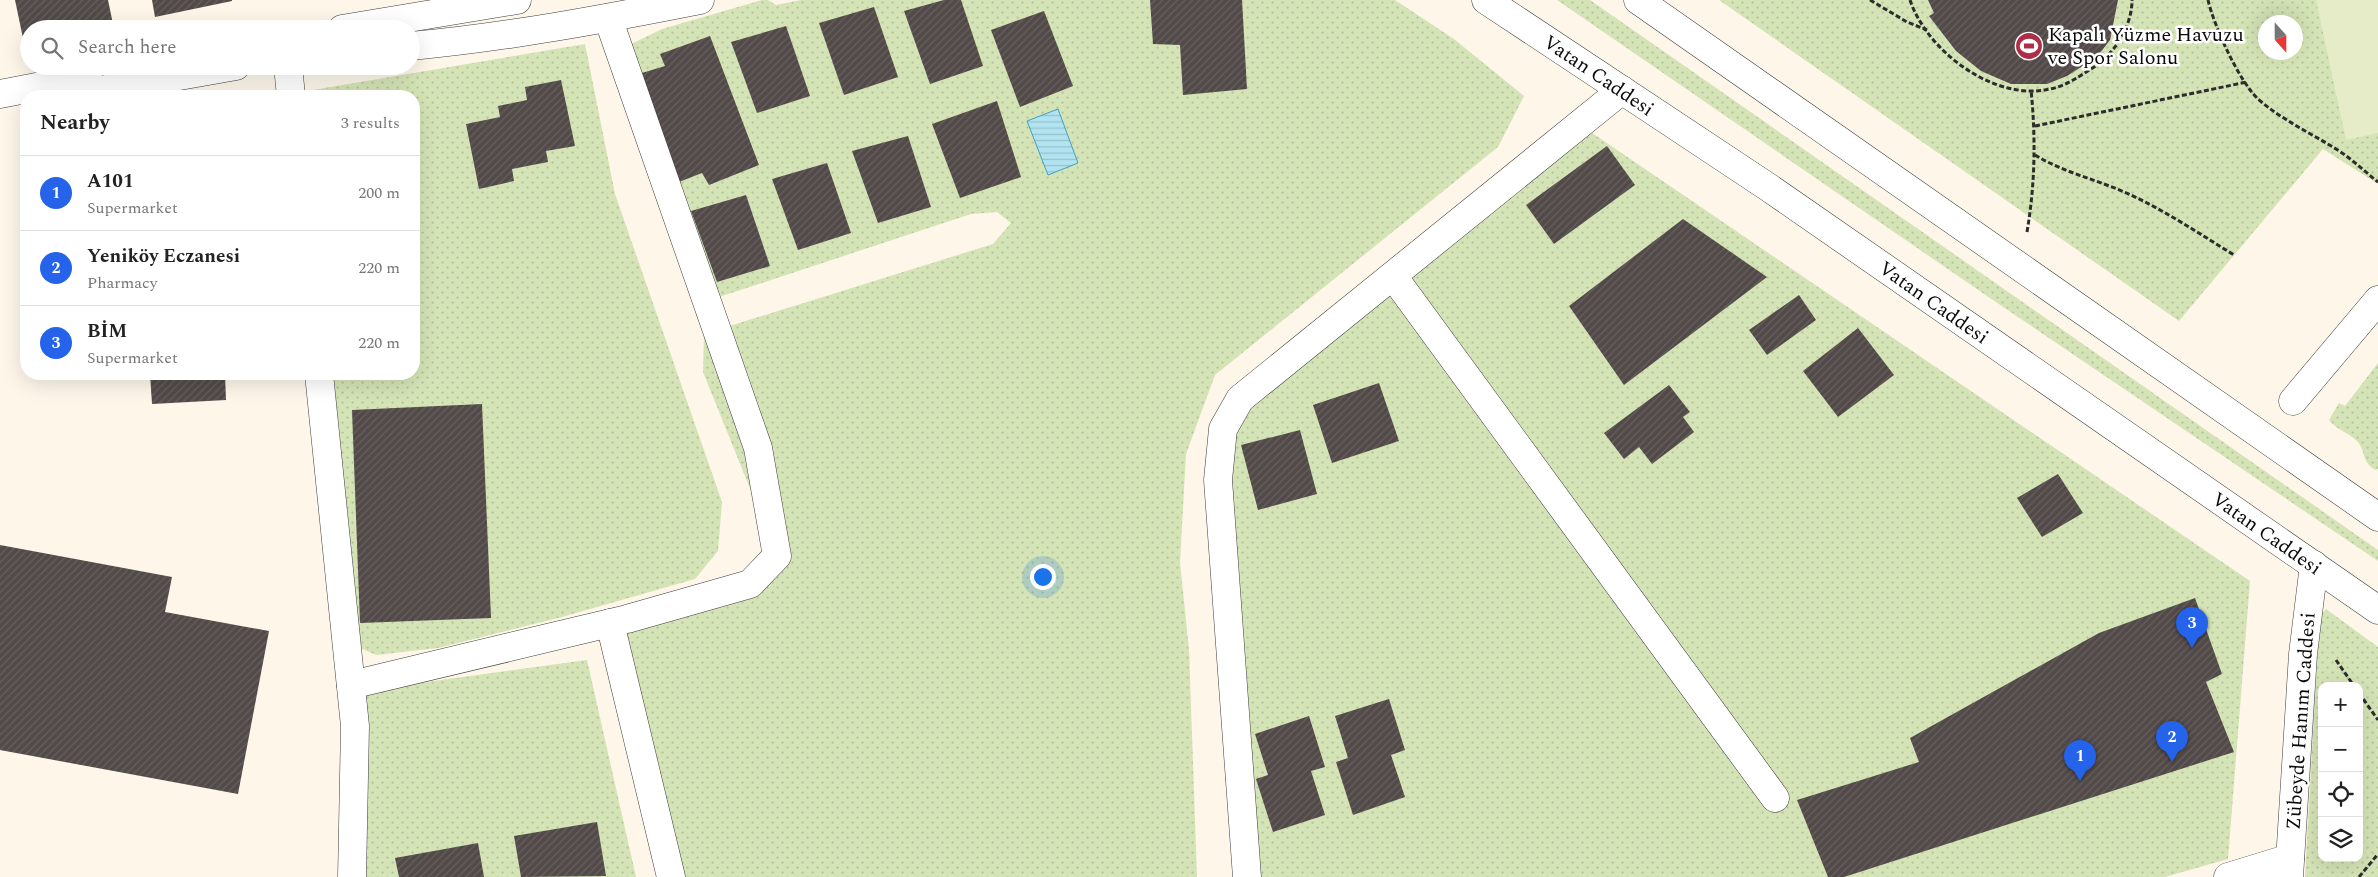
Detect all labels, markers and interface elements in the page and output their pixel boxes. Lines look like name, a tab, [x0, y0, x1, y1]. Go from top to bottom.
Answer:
north arrow	[2258, 15, 2303, 60]
search box	[20, 20, 420, 75]
place label: Kapalı Yüzme Havuzu ve Spor Salonu	[2047, 20, 2244, 73]
street label: Vatan Caddesi	[1537, 28, 1660, 124]
sports icon: Kapalı Yüzme Havuzu ve Spor Salonu	[2014, 31, 2044, 61]
text: Search here	[78, 33, 177, 62]
icon: search	[38, 34, 66, 62]
text: Nearby	[40, 107, 110, 139]
text: 3 results	[341, 111, 400, 135]
text: A101	[87, 167, 134, 196]
text: 1	[52, 181, 60, 205]
text: 200 m	[358, 181, 400, 205]
text: Supermarket	[87, 196, 178, 220]
text: Yeniköy Eczanesi	[87, 242, 240, 271]
street label: Vatan Caddesi	[1872, 254, 1995, 352]
text: 2	[52, 256, 60, 280]
text: 220 m	[358, 256, 400, 280]
text: Pharmacy	[87, 271, 157, 295]
text: BİM	[87, 317, 127, 346]
text: 3	[52, 331, 60, 355]
text: 220 m	[358, 331, 400, 355]
text: Supermarket	[87, 346, 178, 370]
street label: Vatan Caddesi	[2205, 485, 2328, 583]
your location	[1030, 564, 1056, 590]
pin: 3	[2176, 607, 2208, 648]
street label: Zübeyde Hanım Caddesi	[2278, 611, 2324, 831]
map controls	[2318, 682, 2363, 862]
button: +	[2318, 682, 2363, 727]
pin: 2	[2156, 721, 2188, 762]
button: −	[2318, 727, 2363, 772]
pin: 1	[2064, 740, 2096, 781]
button: locate	[2318, 772, 2363, 817]
button: layers	[2318, 817, 2363, 862]

